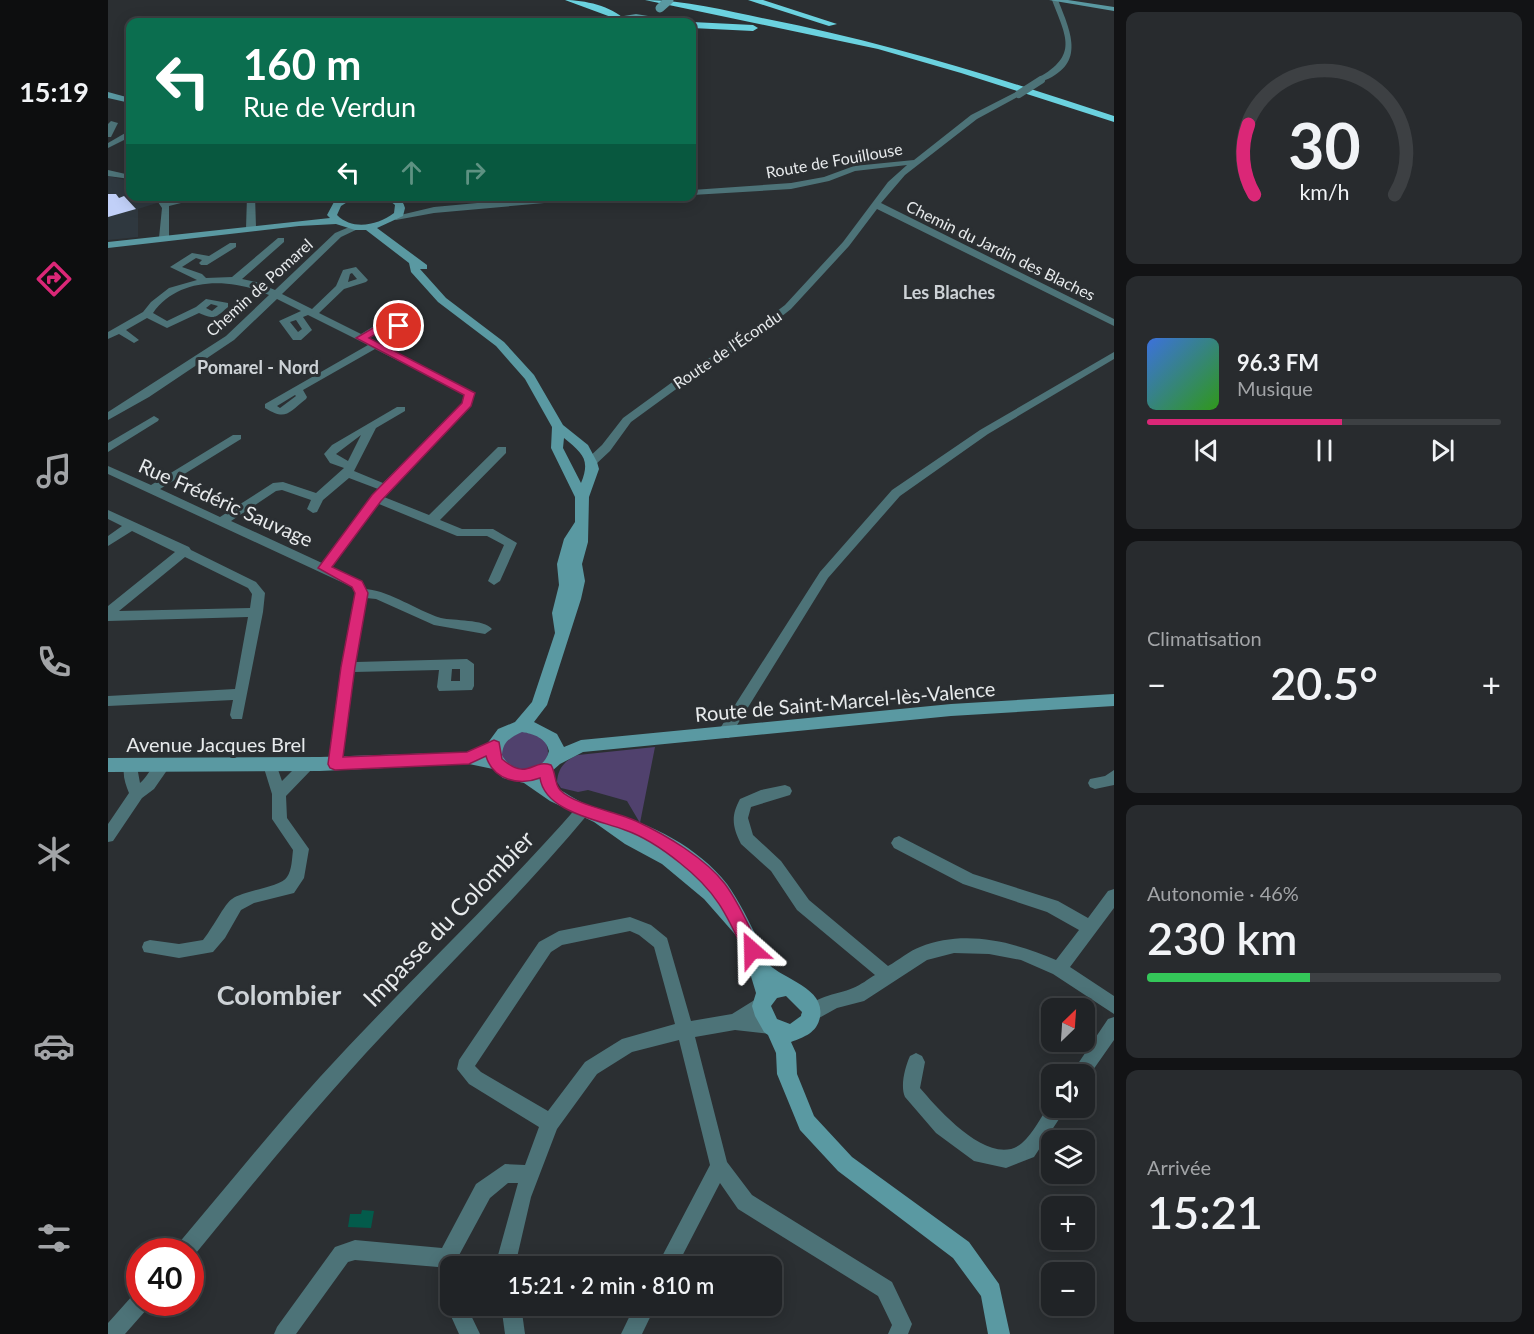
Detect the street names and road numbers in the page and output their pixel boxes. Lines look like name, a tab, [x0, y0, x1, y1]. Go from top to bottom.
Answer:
street label: Route de Fouillouse	[764, 139, 904, 181]
street label: Chemin du Jardin des Blaches	[904, 196, 1099, 304]
street label: Chemin de Pomarel	[202, 234, 316, 340]
street label: Route de l'Écondu	[669, 306, 785, 392]
street label: Rue Frédéric Sauvage	[135, 453, 317, 551]
street label: Route de Saint-Marcel-lès-Valence	[694, 676, 996, 726]
street label: Avenue Jacques Brel	[126, 732, 306, 756]
street label: Impasse du Colombier	[357, 824, 540, 1012]

